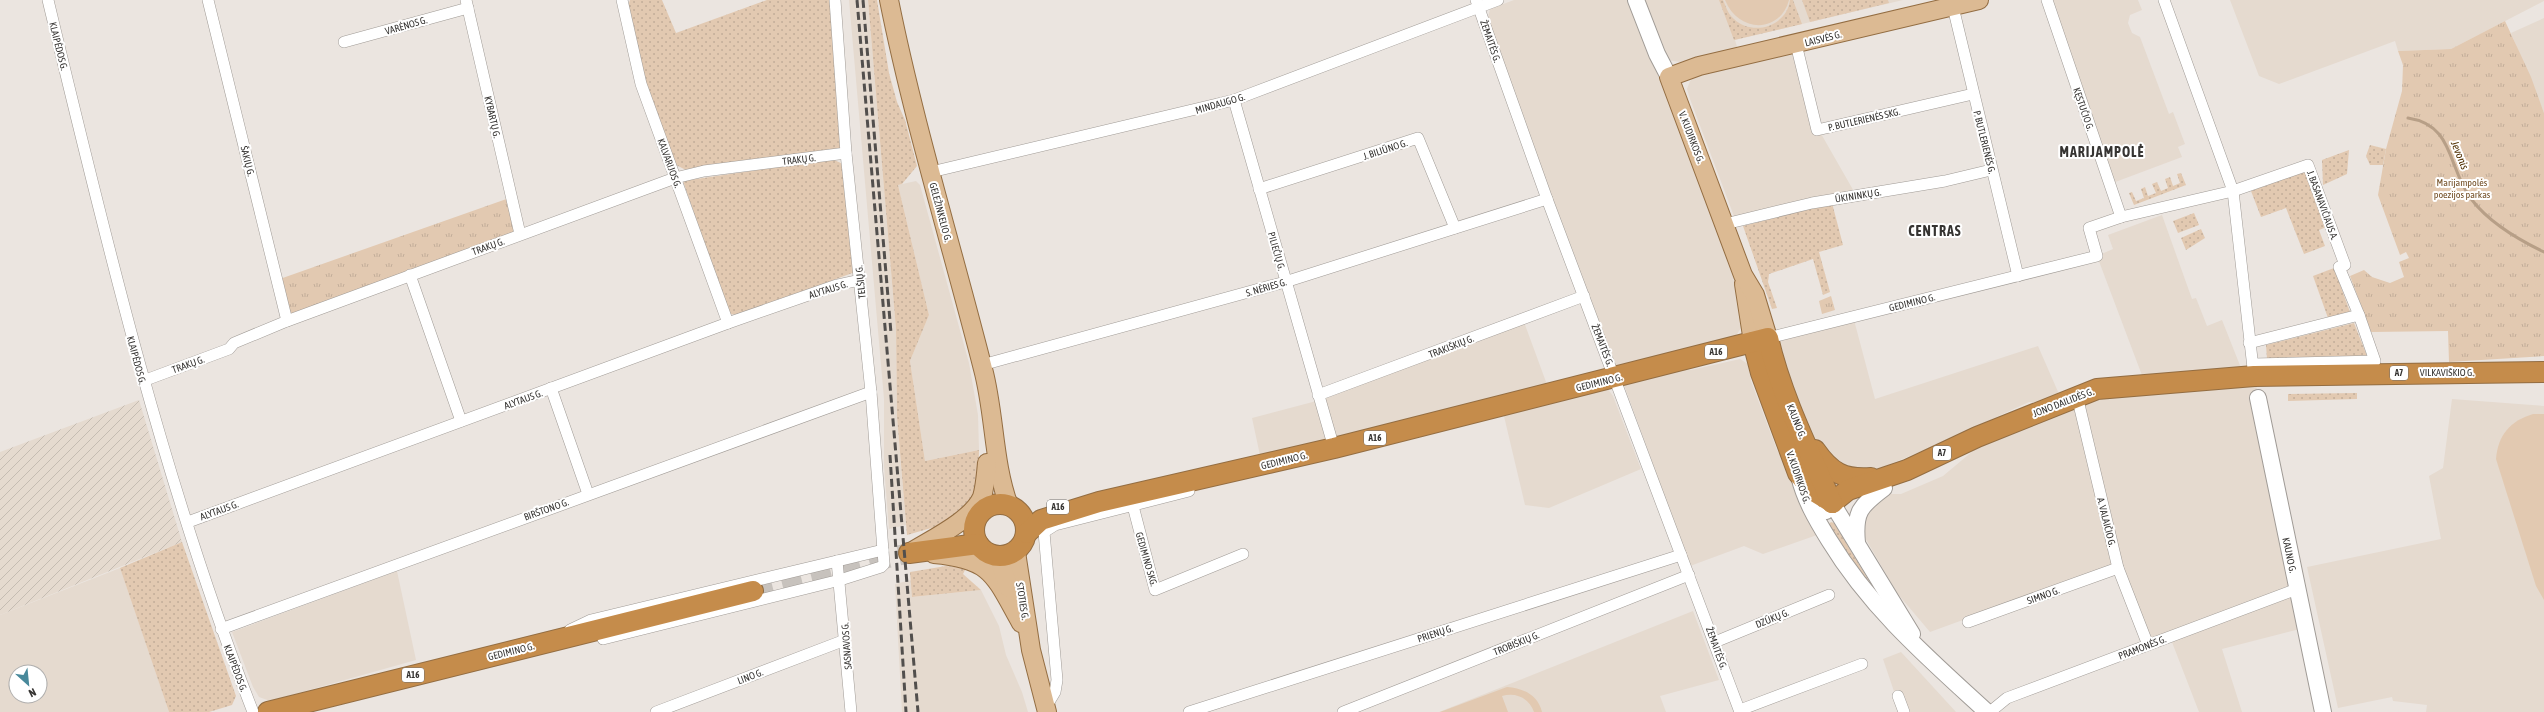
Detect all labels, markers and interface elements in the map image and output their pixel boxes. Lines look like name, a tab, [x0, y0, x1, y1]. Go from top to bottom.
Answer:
street label: VARĖNOS G.	[384, 14, 429, 37]
street label: ŽEMAITĖS G.	[1478, 18, 1503, 64]
street label: KLAIPĖDOS G.	[47, 21, 70, 72]
street label: LAISVĖS G.	[1804, 29, 1843, 48]
street label: KĘSTUČIO G.	[2071, 86, 2096, 132]
street label: MINDAUGO G.	[1194, 91, 1246, 116]
street label: KYBARTŲ G.	[482, 95, 503, 139]
street label: P. BUTLERIENĖS SKG.	[1827, 106, 1901, 133]
street label: P. BUTLERIENĖS G.	[1971, 109, 1998, 175]
street label: V. KUDIRKOS G.	[1677, 110, 1707, 165]
street label: KALVARIJOS G.	[655, 137, 684, 190]
street label: J. BILIŪNO G.	[1362, 137, 1409, 162]
water label: Jevonis	[2448, 138, 2471, 171]
district label: MARIJAMPOLĖ	[2060, 143, 2144, 160]
street label: ŠAKIŲ G.	[238, 145, 257, 178]
street label: TRAKŲ G.	[782, 152, 817, 167]
street label: J. BASANAVIČIAUS A.	[2305, 169, 2340, 242]
park label: Marijampolės poezijos parkas	[2434, 177, 2491, 200]
street label: GELEŽINKELIO G.	[927, 181, 954, 243]
street label: ŪKININKŲ G.	[1834, 186, 1882, 205]
district label: CENTRAS	[1908, 223, 1962, 239]
street label: PILIEČIŲ G.	[1266, 231, 1287, 272]
street label: TRAKŲ G.	[471, 235, 506, 257]
street label: TELŠIŲ G.	[853, 264, 868, 299]
street label: S. NĖRIES G.	[1244, 276, 1288, 299]
street label: ALYTAUS G.	[807, 278, 849, 301]
street label: GEDIMINO G.	[1888, 291, 1937, 314]
street label: ŽEMAITĖS G.	[1589, 323, 1616, 368]
street label: TRAKIŠKIŲ G.	[1427, 333, 1476, 360]
street label: KLAIPĖDOS G.	[125, 335, 148, 386]
road number: A16	[1705, 345, 1727, 359]
street label: TRAKŲ G.	[171, 353, 206, 375]
road number: A7	[2390, 366, 2408, 380]
street label: VILKAVIŠKIO G.	[2420, 367, 2474, 378]
street label: GEDIMINO G.	[1575, 371, 1624, 394]
street label: JONO DAILIDĖS G.	[2031, 386, 2095, 419]
street label: ALYTAUS G.	[503, 387, 544, 411]
street label: KAUNO G.	[1785, 402, 1808, 440]
road number: A16	[1364, 431, 1386, 445]
road number: A7	[1933, 446, 1951, 460]
street label: GEDIMINO G.	[1260, 449, 1309, 472]
street label: V. KUDIRKOS G.	[1784, 450, 1813, 505]
street label: BIRŠTONO G.	[522, 496, 570, 523]
street label: A. VALAIČIO G.	[2095, 496, 2118, 548]
street label: ALYTAUS G.	[199, 498, 240, 522]
road number: A16	[1047, 500, 1069, 514]
street label: GEDIMINO SKG.	[1134, 531, 1160, 588]
street label: KAUNO G.	[2280, 536, 2299, 574]
street label: STOTIES G.	[1014, 582, 1031, 621]
street label: SIMNO G.	[2025, 584, 2061, 606]
street label: DZŪKŲ G.	[1754, 607, 1791, 630]
street label: SASNAVOS G.	[839, 622, 854, 670]
street label: PRIENŲ G.	[1416, 622, 1455, 644]
street label: ŽEMAITĖS G.	[1704, 626, 1729, 671]
street label: TROBIŠKIŲ G.	[1492, 629, 1541, 658]
street label: PRAMONĖS G.	[2117, 633, 2168, 662]
street label: GEDIMINO G.	[487, 640, 536, 663]
street label: KLAIPĖDOS G.	[222, 643, 250, 693]
north arrow	[8, 664, 48, 704]
street label: LINO G.	[736, 666, 765, 686]
road number: A16	[402, 668, 424, 682]
text: N	[27, 686, 38, 700]

